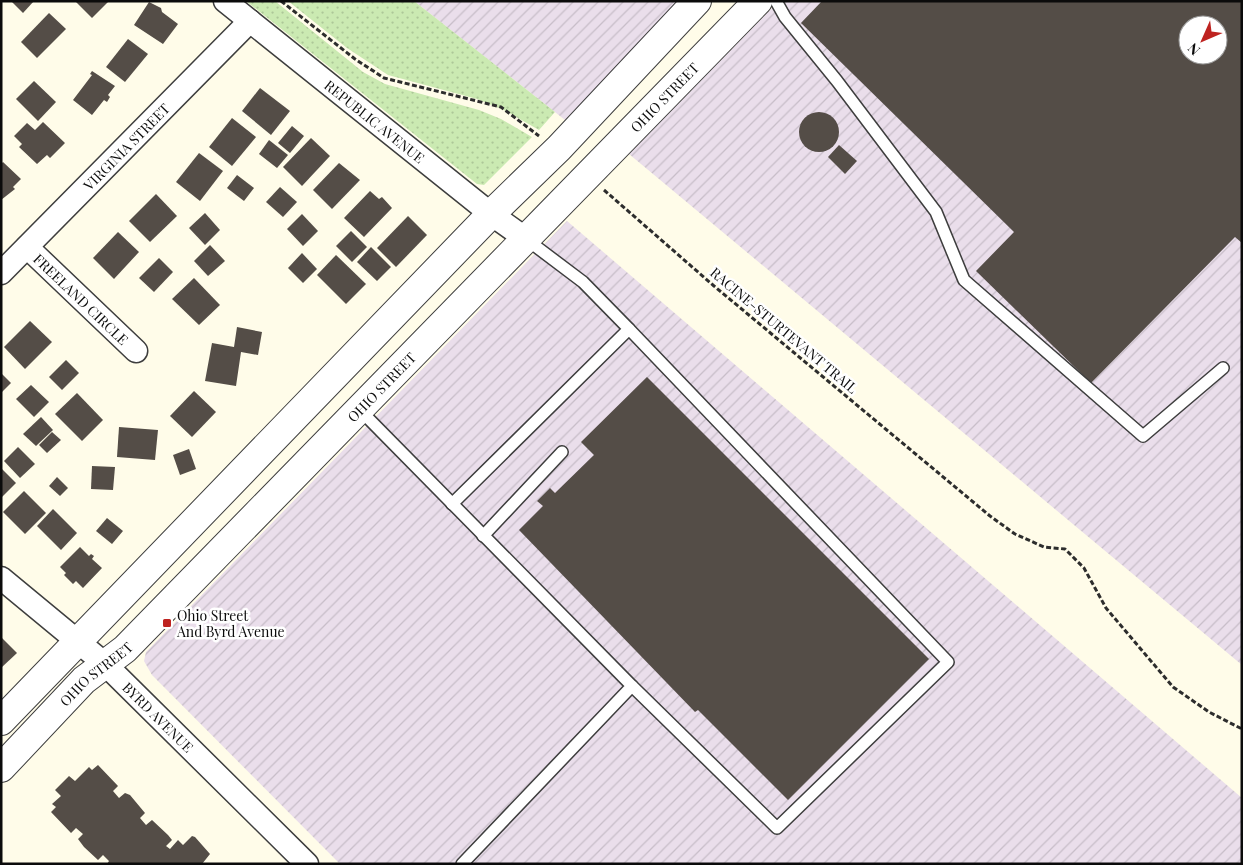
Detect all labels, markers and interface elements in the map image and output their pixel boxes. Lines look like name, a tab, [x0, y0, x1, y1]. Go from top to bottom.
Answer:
north arrow	[1178, 15, 1228, 65]
text: N	[1183, 39, 1204, 60]
street label: OHIO STREET	[626, 58, 703, 136]
street label: REPUBLIC AVENUE	[321, 75, 429, 167]
street label: VIRGINIA STREET	[78, 98, 174, 195]
street label: FREELAND CIRCLE	[30, 249, 133, 349]
street label: RACINE-STURTEVANT TRAIL	[706, 263, 862, 397]
street label: OHIO STREET	[343, 348, 420, 426]
place label: Ohio Street And Byrd Avenue	[176, 606, 285, 641]
marker: Ohio Street And Byrd Avenue	[161, 617, 173, 629]
street label: OHIO STREET	[55, 637, 137, 710]
street label: BYRD AVENUE	[119, 678, 198, 756]

